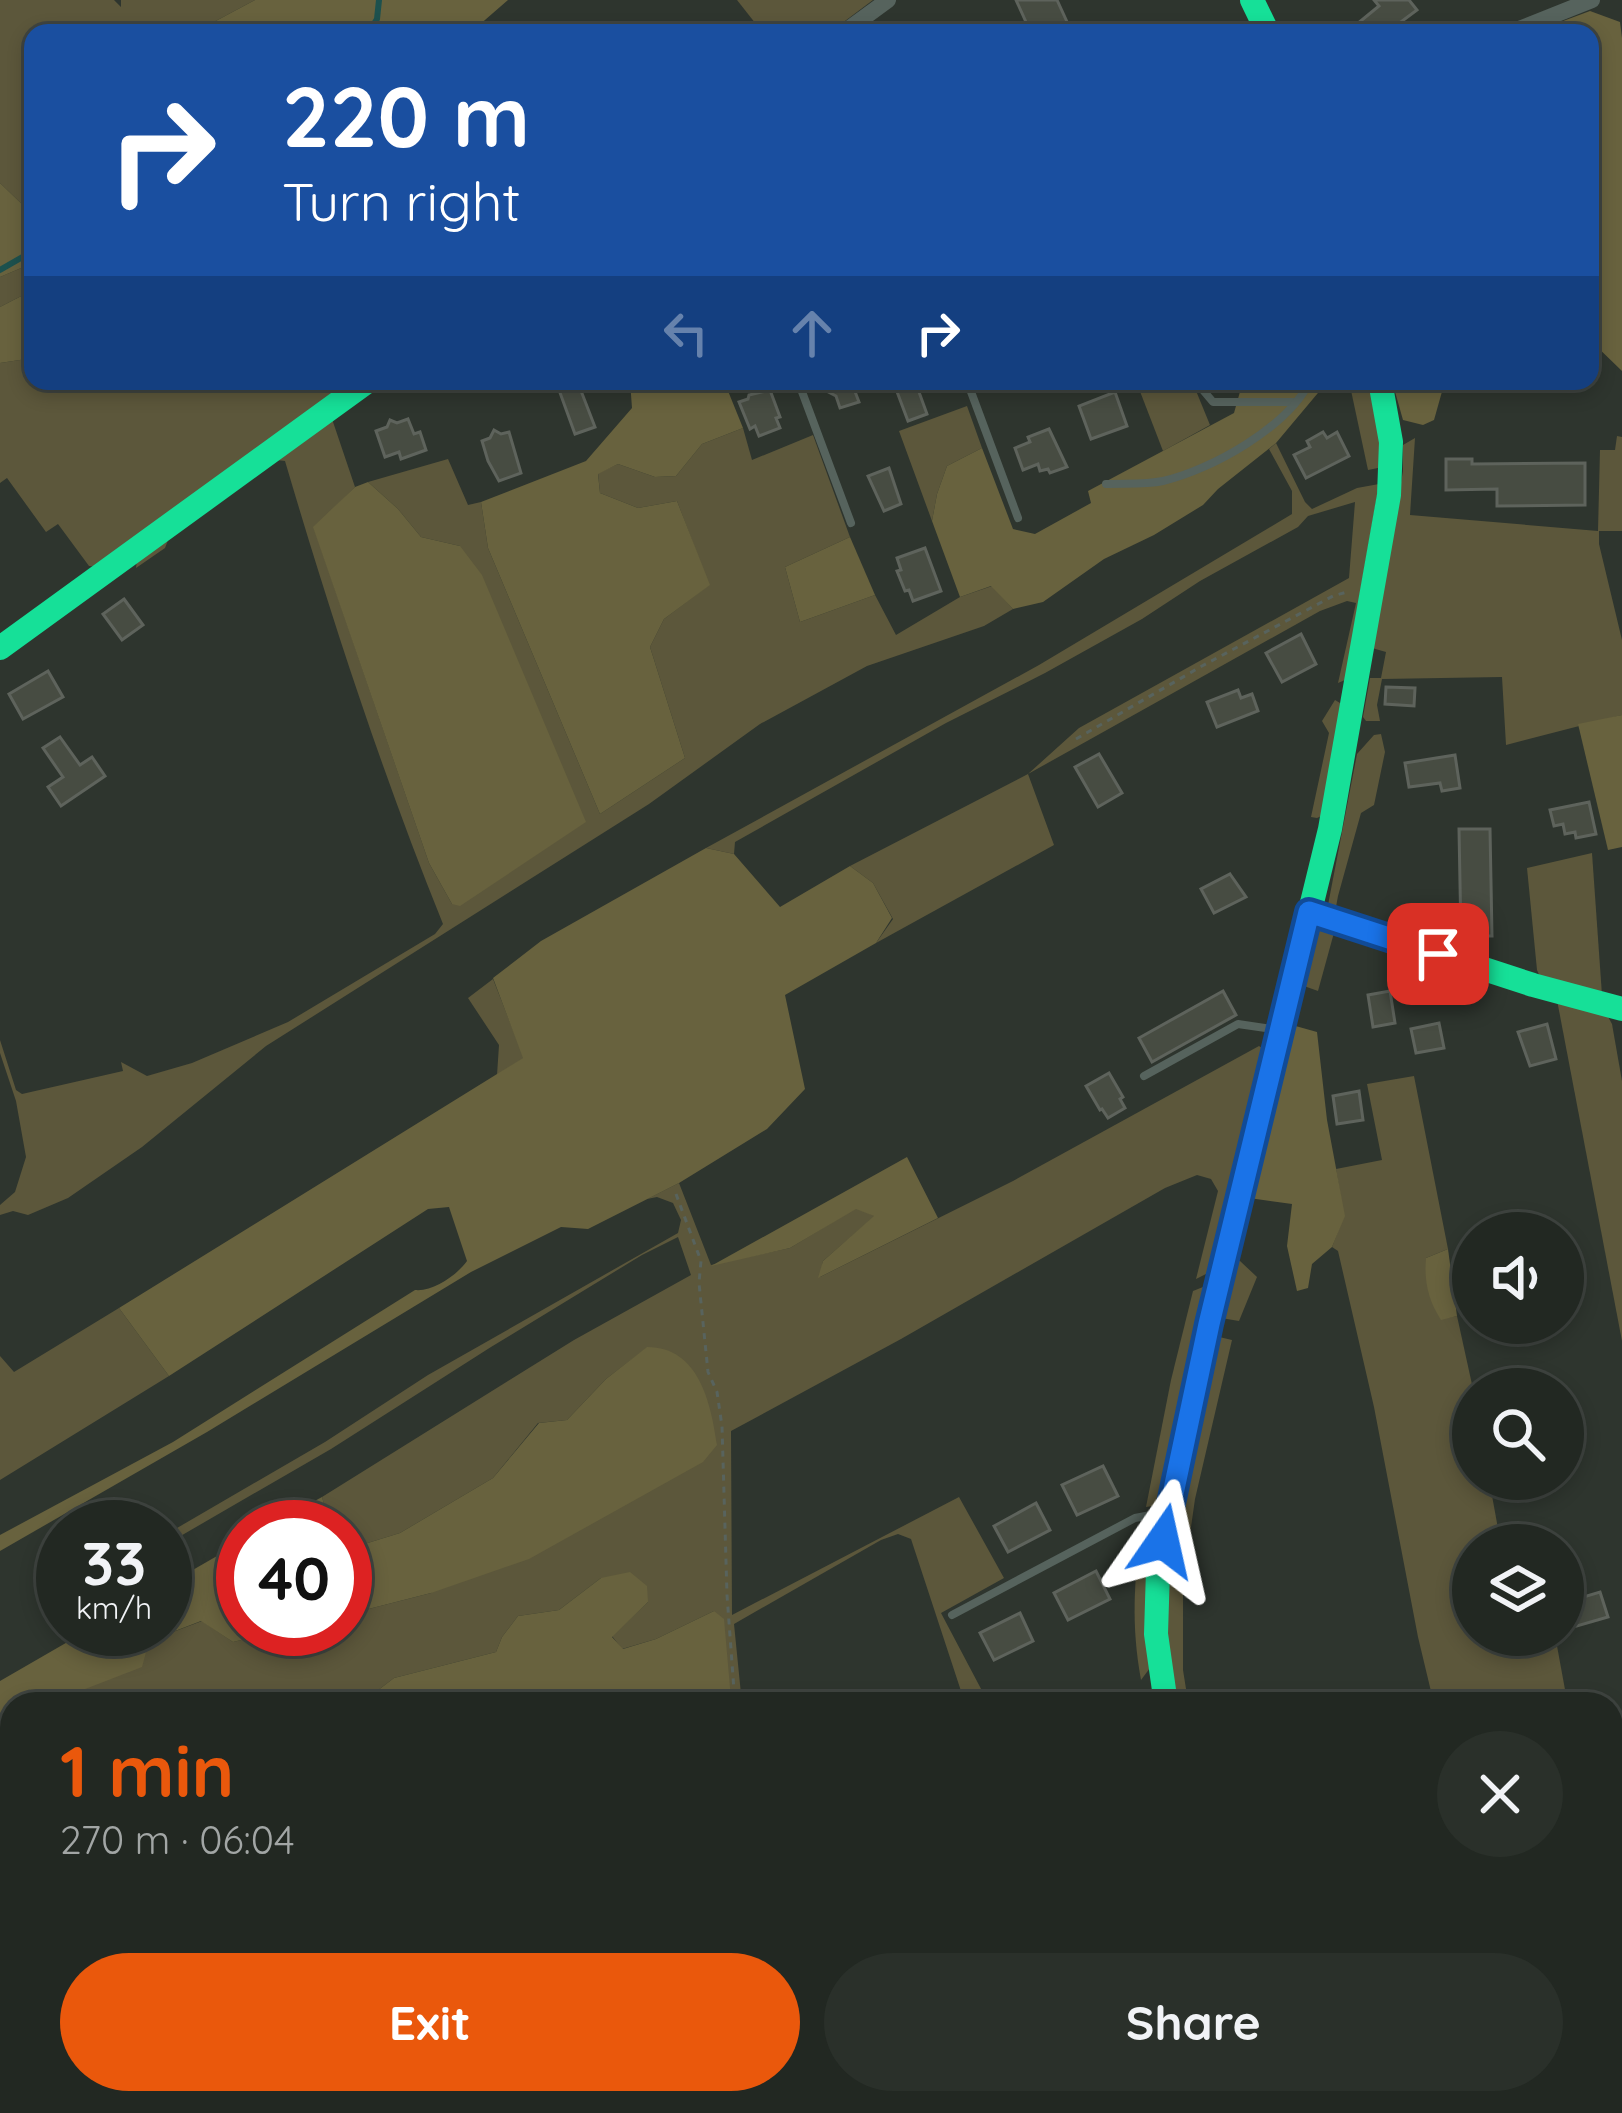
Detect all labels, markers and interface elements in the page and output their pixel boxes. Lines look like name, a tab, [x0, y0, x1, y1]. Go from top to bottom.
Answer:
text: 220 m	[282, 63, 530, 168]
icon: right	[84, 72, 240, 228]
text: Turn right	[282, 167, 521, 235]
icon: left	[653, 300, 719, 366]
icon: ahead	[779, 300, 845, 366]
icon: right	[905, 300, 971, 366]
pin	[1387, 903, 1489, 1005]
icon: arrive	[1405, 921, 1471, 987]
map controls	[1452, 1212, 1584, 1656]
button: sound	[1452, 1212, 1584, 1344]
button: search	[1452, 1368, 1584, 1500]
position arrow	[1100, 1478, 1226, 1604]
speed limit sign: 40	[216, 1500, 372, 1656]
button: layers	[1452, 1524, 1584, 1656]
text: 33	[82, 1525, 146, 1600]
text: km/h	[76, 1589, 152, 1627]
text: 1 min	[60, 1725, 234, 1815]
button: close	[1437, 1731, 1563, 1857]
text: 270 m · 06:04	[60, 1815, 294, 1864]
button: Exit	[60, 1953, 800, 2091]
button: Share	[824, 1953, 1563, 2091]

